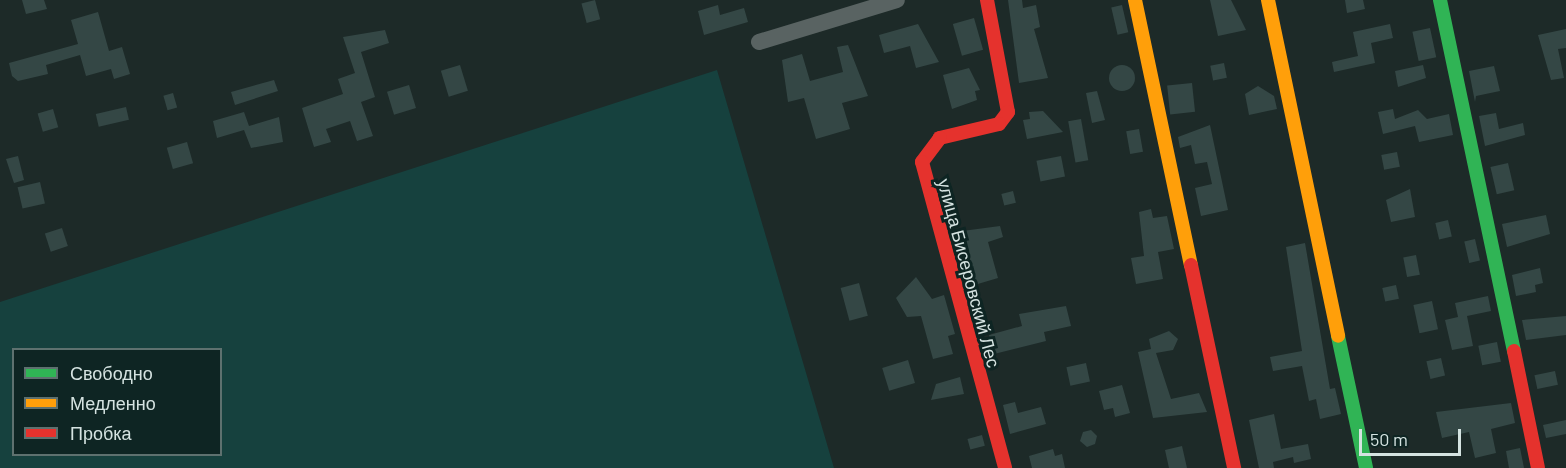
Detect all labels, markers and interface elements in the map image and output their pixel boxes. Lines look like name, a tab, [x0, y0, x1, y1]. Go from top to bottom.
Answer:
street label: улица Бисеровский Лес	[933, 176, 1005, 370]
legend	[12, 348, 222, 456]
text: Свободно	[70, 362, 153, 384]
text: Медленно	[70, 392, 156, 414]
scale bar	[1362, 417, 1464, 455]
text: Пробка	[70, 422, 132, 444]
text: 50 m	[1370, 428, 1408, 450]

